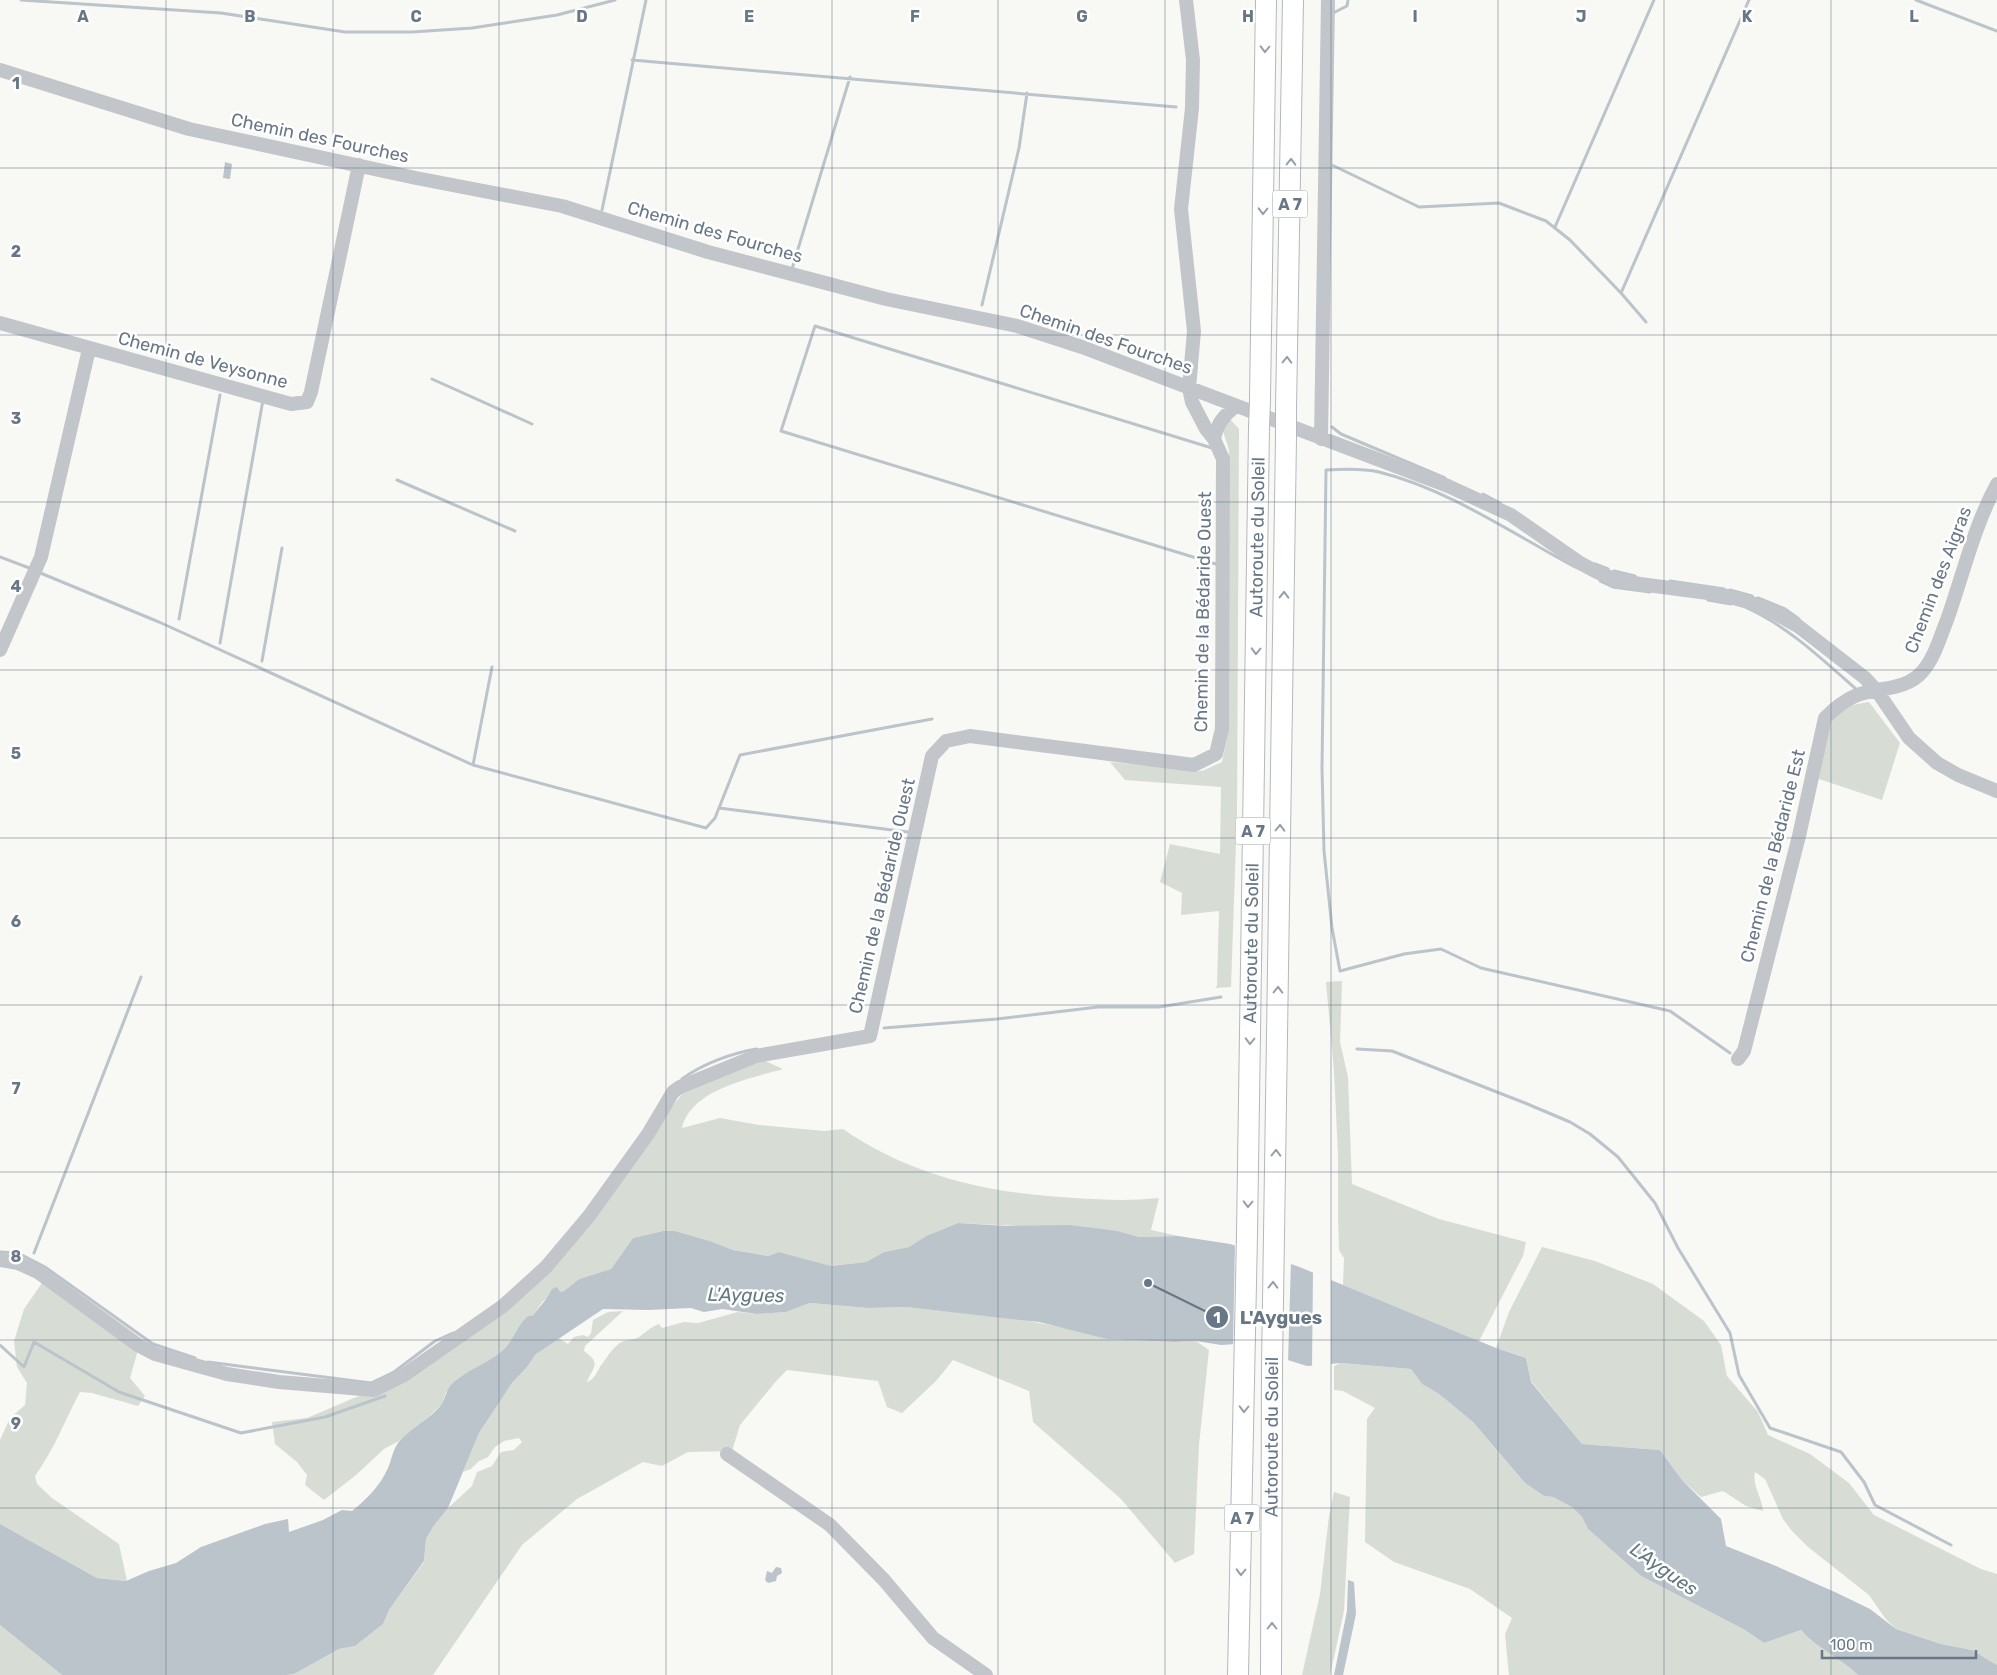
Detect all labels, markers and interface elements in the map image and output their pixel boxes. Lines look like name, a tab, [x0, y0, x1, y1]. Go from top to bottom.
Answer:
text: A	[77, 7, 89, 26]
text: B	[244, 7, 256, 26]
text: C	[410, 7, 422, 26]
text: D	[576, 7, 588, 26]
text: E	[744, 7, 754, 26]
text: F	[910, 7, 920, 26]
text: G	[1076, 7, 1088, 26]
text: H	[1242, 7, 1254, 26]
text: I	[1412, 7, 1418, 26]
text: J	[1576, 7, 1586, 26]
text: K	[1742, 7, 1753, 26]
text: L	[1909, 7, 1919, 26]
one-way arrow	[1260, 45, 1271, 53]
text: 1	[12, 74, 20, 93]
street label: Chemin des Fourches	[229, 108, 411, 168]
one-way arrow	[1286, 158, 1296, 166]
road number: A 7	[1272, 190, 1308, 218]
street label: Chemin des Fourches	[625, 196, 805, 268]
one-way arrow	[1258, 208, 1268, 215]
text: 2	[11, 242, 21, 261]
street label: Chemin des Fourches	[1017, 299, 1195, 379]
street label: Chemin de Veysonne	[116, 327, 290, 393]
one-way arrow	[1282, 356, 1292, 364]
text: 3	[11, 409, 21, 428]
street label: Autoroute du Soleil	[1245, 457, 1270, 617]
street label: Chemin de la Bédaride Ouest	[1190, 491, 1216, 733]
street label: Chemin des Aigras	[1900, 503, 1976, 657]
text: 4	[11, 577, 22, 596]
one-way arrow	[1279, 591, 1289, 598]
one-way arrow	[1251, 648, 1261, 656]
text: 5	[11, 744, 21, 763]
street label: Chemin de la Bédaride Est	[1736, 747, 1810, 965]
street label: Chemin de la Bédaride Ouest	[844, 776, 920, 1016]
road number: A 7	[1236, 818, 1270, 844]
one-way arrow	[1275, 823, 1286, 831]
street label: Autoroute du Soleil	[1239, 863, 1264, 1023]
text: 6	[11, 912, 21, 931]
one-way arrow	[1273, 986, 1283, 994]
one-way arrow	[1245, 1038, 1255, 1045]
text: 7	[11, 1079, 21, 1098]
one-way arrow	[1271, 1148, 1281, 1156]
one-way arrow	[1243, 1200, 1253, 1208]
text: 8	[11, 1247, 22, 1266]
one-way arrow	[1268, 1281, 1279, 1289]
water label: L'Aygues	[707, 1283, 785, 1307]
callout: L'Aygues	[1204, 1300, 1332, 1334]
text: L'Aygues	[1240, 1306, 1322, 1329]
text: 1	[1213, 1309, 1221, 1327]
street label: Autoroute du Soleil	[1261, 1357, 1283, 1517]
one-way arrow	[1239, 1406, 1249, 1414]
text: 9	[11, 1414, 21, 1433]
road number: A 7	[1224, 1505, 1260, 1532]
water label: L'Aygues	[1626, 1538, 1702, 1601]
one-way arrow	[1236, 1568, 1246, 1576]
one-way arrow	[1267, 1622, 1277, 1630]
scale bar	[1822, 1628, 1976, 1660]
text: 100 m	[1830, 1636, 1872, 1654]

